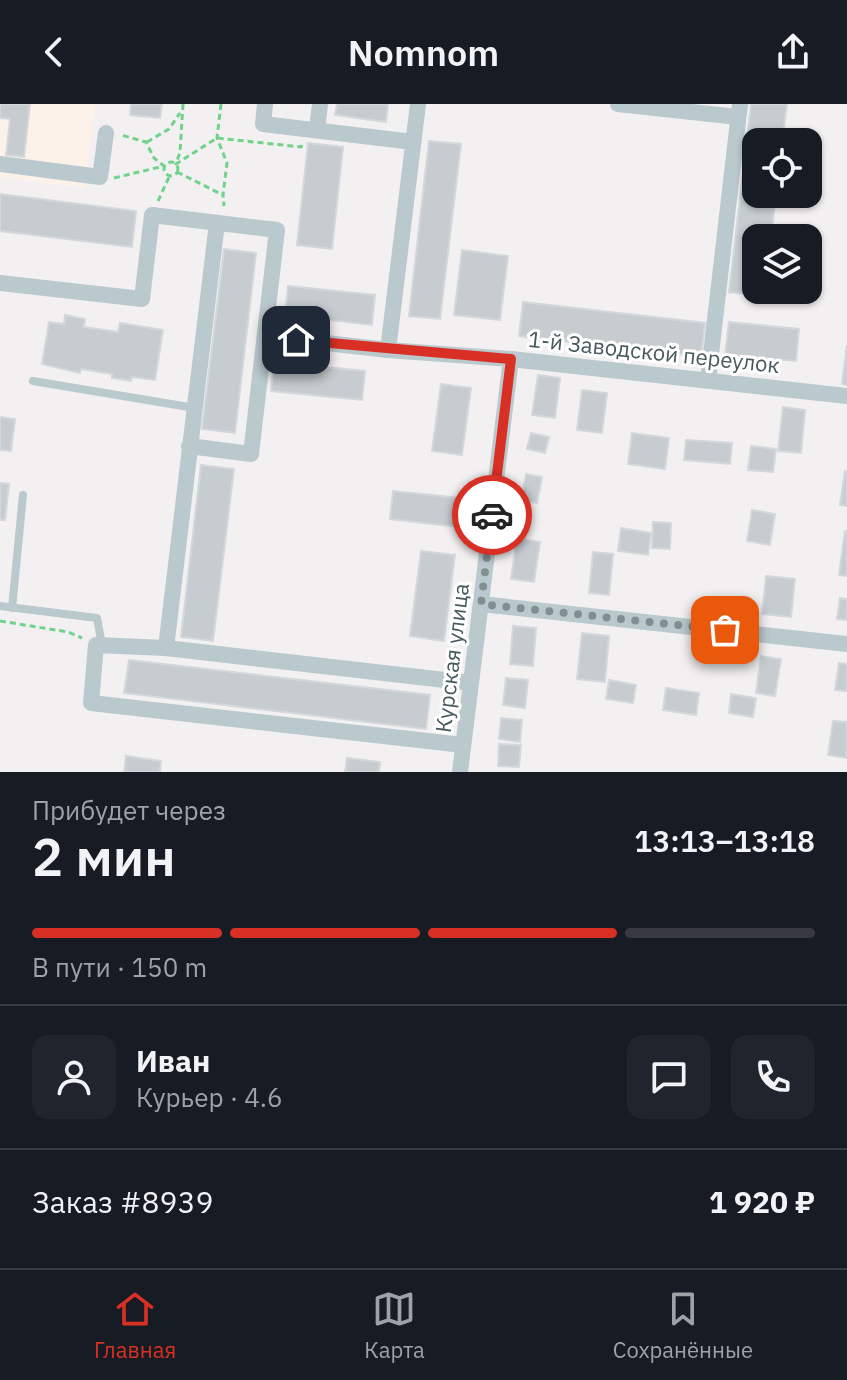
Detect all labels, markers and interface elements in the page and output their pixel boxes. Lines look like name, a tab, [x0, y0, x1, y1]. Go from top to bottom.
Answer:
text: Nomnom	[348, 29, 499, 76]
icon: back	[32, 30, 76, 74]
icon: share	[771, 30, 815, 74]
map controls	[742, 128, 822, 304]
button: locate	[742, 128, 822, 208]
button: layers	[742, 224, 822, 304]
pin	[262, 306, 330, 374]
icon: home	[274, 318, 318, 362]
street label: 1-й Заводской переулок	[527, 324, 781, 379]
courier	[452, 475, 532, 555]
icon: car	[470, 493, 514, 537]
street label: Курская улица	[428, 581, 475, 734]
pin	[691, 596, 759, 664]
icon: bag	[703, 608, 747, 652]
text: Прибудет через	[32, 793, 226, 827]
text: 13:13–13:18	[634, 821, 815, 860]
text: 2 мин	[32, 823, 176, 890]
text: В пути · 150 m	[32, 950, 207, 984]
button: person	[32, 1035, 116, 1119]
button: chat	[627, 1035, 711, 1119]
button: phone	[731, 1035, 815, 1119]
text: Иван	[136, 1041, 210, 1080]
text: Курьер · 4.6	[136, 1080, 283, 1114]
text: Заказ #8939	[32, 1182, 214, 1221]
text: 1 920 ₽	[709, 1182, 815, 1221]
tab: Главная	[94, 1287, 176, 1364]
tab: Карта	[364, 1287, 425, 1364]
tab: Сохранённые	[613, 1287, 753, 1364]

